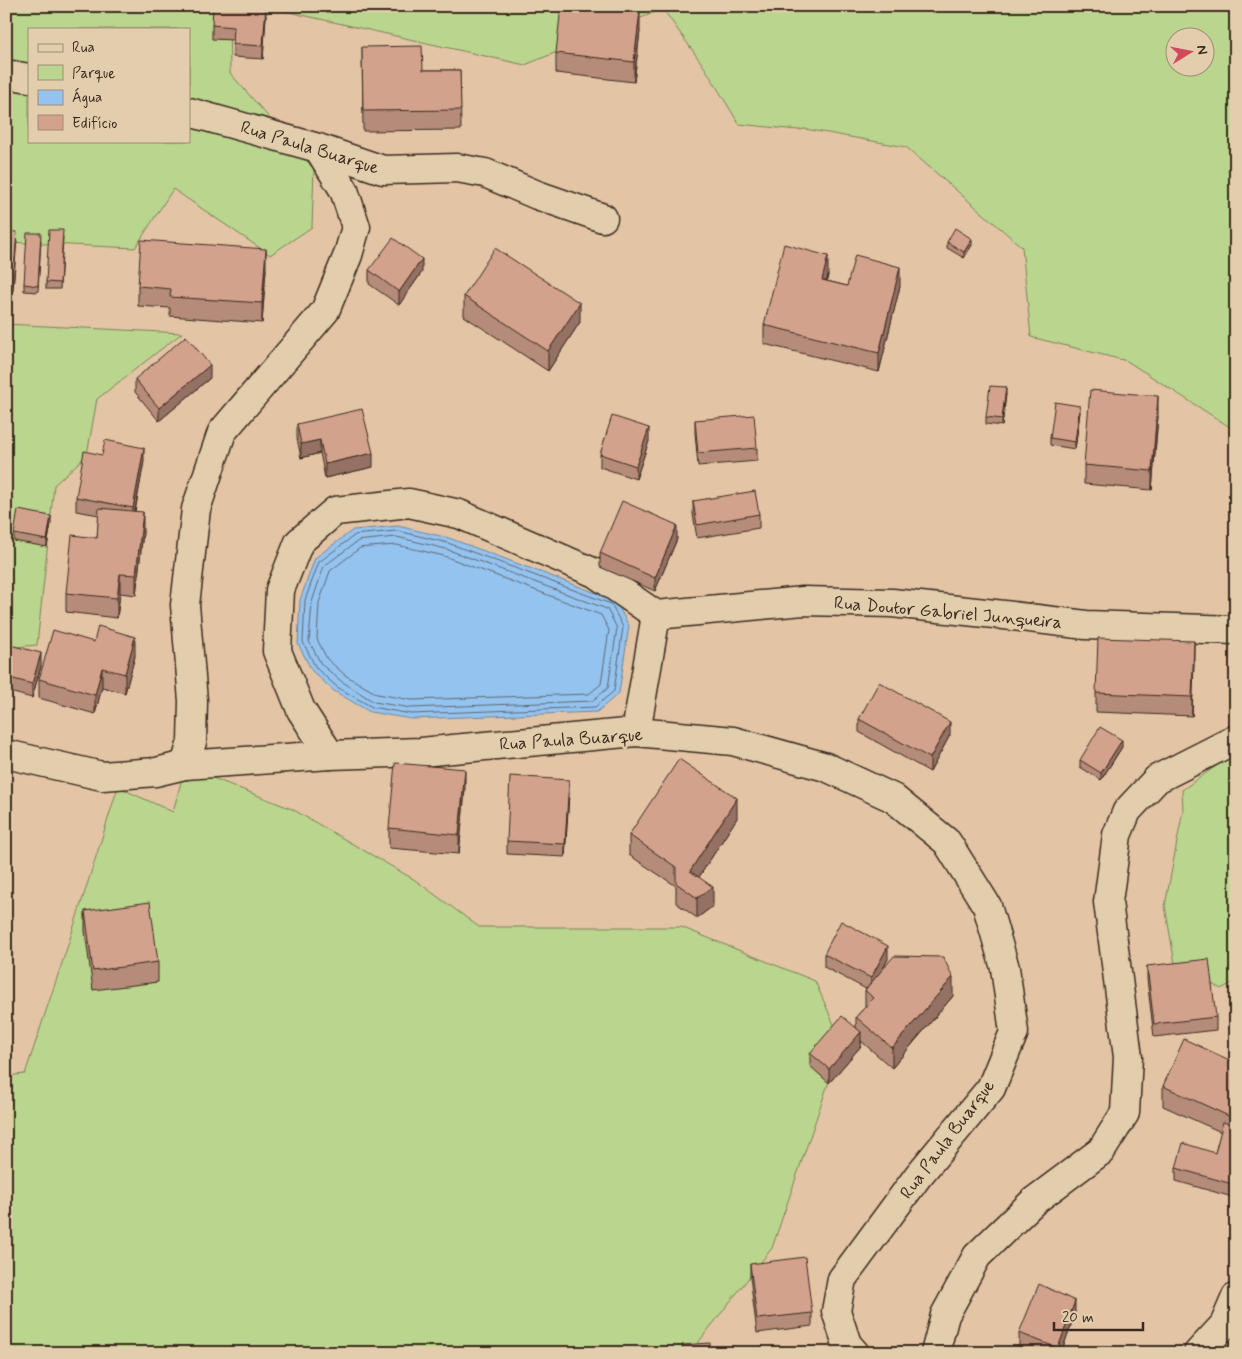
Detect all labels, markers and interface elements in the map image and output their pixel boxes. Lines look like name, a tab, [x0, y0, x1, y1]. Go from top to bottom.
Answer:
legend	[28, 28, 190, 142]
north arrow	[1164, 28, 1214, 78]
text: Rua	[72, 38, 95, 58]
text: N	[1192, 44, 1211, 56]
text: Parque	[72, 64, 115, 84]
text: Água	[72, 87, 102, 108]
text: Edifício	[72, 114, 117, 134]
street label: Rua Paula Buarque	[237, 115, 382, 180]
street label: Rua Doutor Gabriel Junqueira	[833, 591, 1063, 635]
street label: Rua Paula Buarque	[499, 723, 644, 757]
street label: Rua Paula Buarque	[895, 1075, 1001, 1204]
scale bar	[1054, 1299, 1143, 1331]
text: 20 m	[1062, 1308, 1094, 1328]

